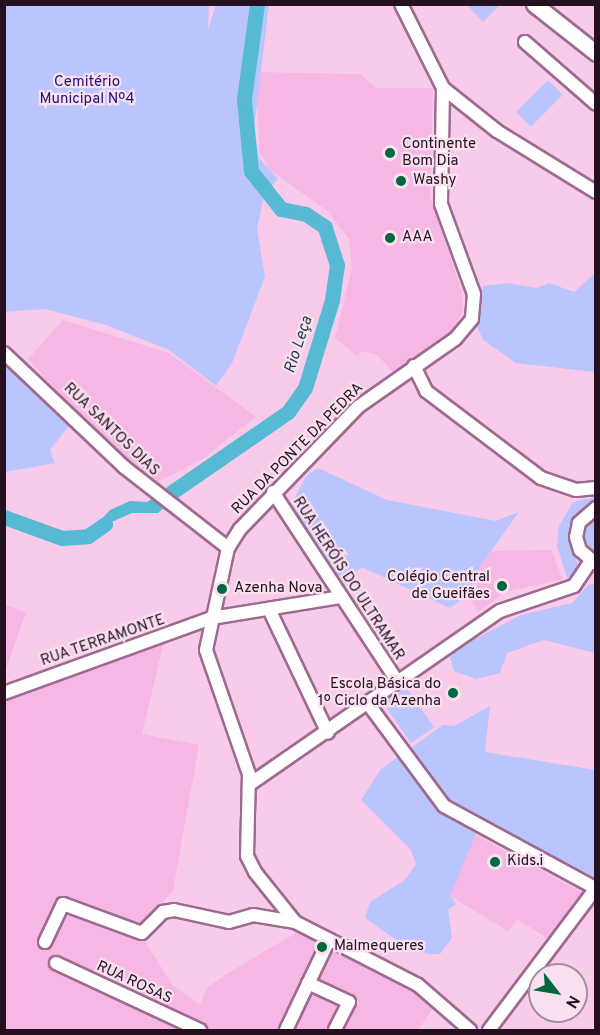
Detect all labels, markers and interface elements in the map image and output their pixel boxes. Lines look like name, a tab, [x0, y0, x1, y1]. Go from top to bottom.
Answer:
park label: Cemitério Municipal Nº4	[39, 73, 135, 108]
place label: Continente Bom Dia	[402, 135, 476, 170]
marker: Continente Bom Dia	[383, 146, 397, 160]
place label: Washy	[413, 172, 456, 190]
marker: Washy	[394, 174, 408, 188]
place label: AAA	[402, 229, 433, 247]
marker: AAA	[383, 231, 397, 245]
water label: Rio Leça	[281, 314, 317, 376]
street label: RUA SANTOS DIAS	[59, 379, 163, 481]
street label: RUA DA PONTE DA PEDRA	[228, 379, 368, 519]
street label: RUA HERÓIS DO ULTRAMAR	[288, 494, 408, 664]
place label: Colégio Central de Gueifães	[387, 568, 490, 603]
marker: Colégio Central de Gueifães	[495, 579, 509, 593]
place label: Azenha Nova	[234, 580, 322, 598]
marker: Azenha Nova	[215, 582, 229, 596]
street label: RUA TERRAMONTE	[38, 611, 168, 671]
place label: Escola Básica do 1º Ciclo da Azenha	[318, 675, 441, 710]
marker: Escola Básica do 1º Ciclo da Azenha	[446, 686, 460, 700]
place label: Kids.i	[507, 853, 543, 871]
marker: Kids.i	[488, 855, 502, 869]
place label: Malmequeres	[334, 938, 424, 956]
marker: Malmequeres	[315, 940, 329, 954]
street label: RUA ROSAS	[93, 958, 175, 1008]
north arrow	[528, 963, 588, 1023]
text: N	[560, 991, 583, 1011]

